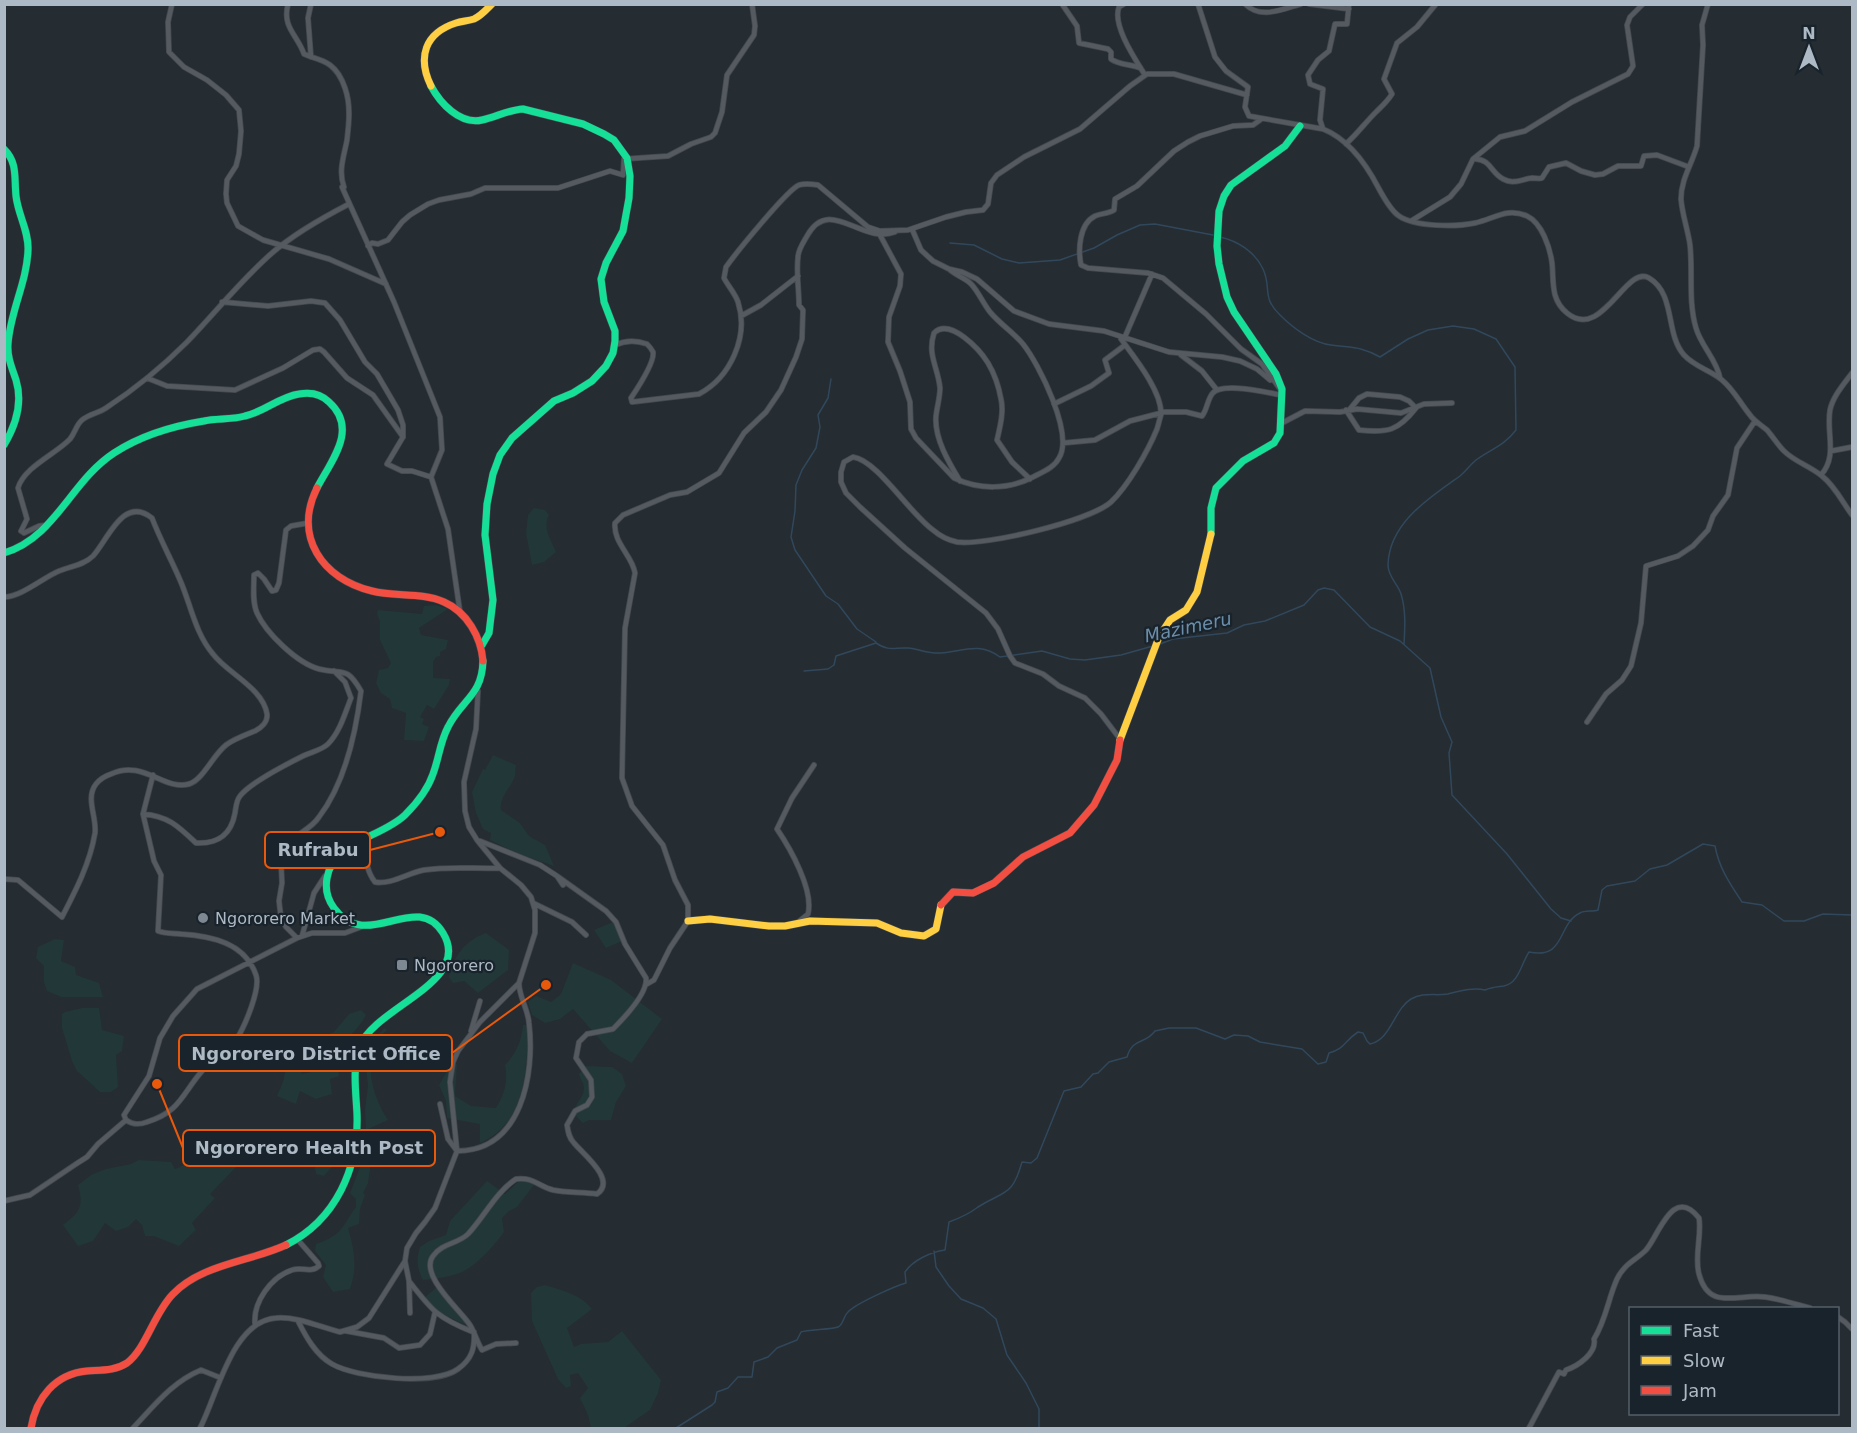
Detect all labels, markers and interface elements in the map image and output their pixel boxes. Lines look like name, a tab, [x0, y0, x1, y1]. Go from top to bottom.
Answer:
north arrow	[1779, 18, 1839, 78]
text: N	[1802, 24, 1816, 43]
water label: Mazimeru	[1143, 608, 1233, 646]
callout: Rufrabu	[265, 832, 370, 868]
text: Rufrabu	[277, 839, 359, 860]
place label: Ngororero Market	[215, 909, 355, 928]
marker: Ngororero Market	[196, 911, 210, 925]
place label: Ngororero	[414, 956, 494, 975]
marker: Ngororero	[395, 958, 409, 972]
callout: Ngororero District Office	[179, 1035, 452, 1071]
text: Ngororero District Office	[191, 1043, 441, 1064]
callout: Ngororero Health Post	[183, 1130, 435, 1166]
text: Ngororero Health Post	[195, 1137, 424, 1158]
legend	[1629, 1307, 1839, 1415]
text: Fast	[1683, 1320, 1719, 1341]
text: Slow	[1683, 1350, 1725, 1371]
text: Jam	[1682, 1380, 1717, 1401]

